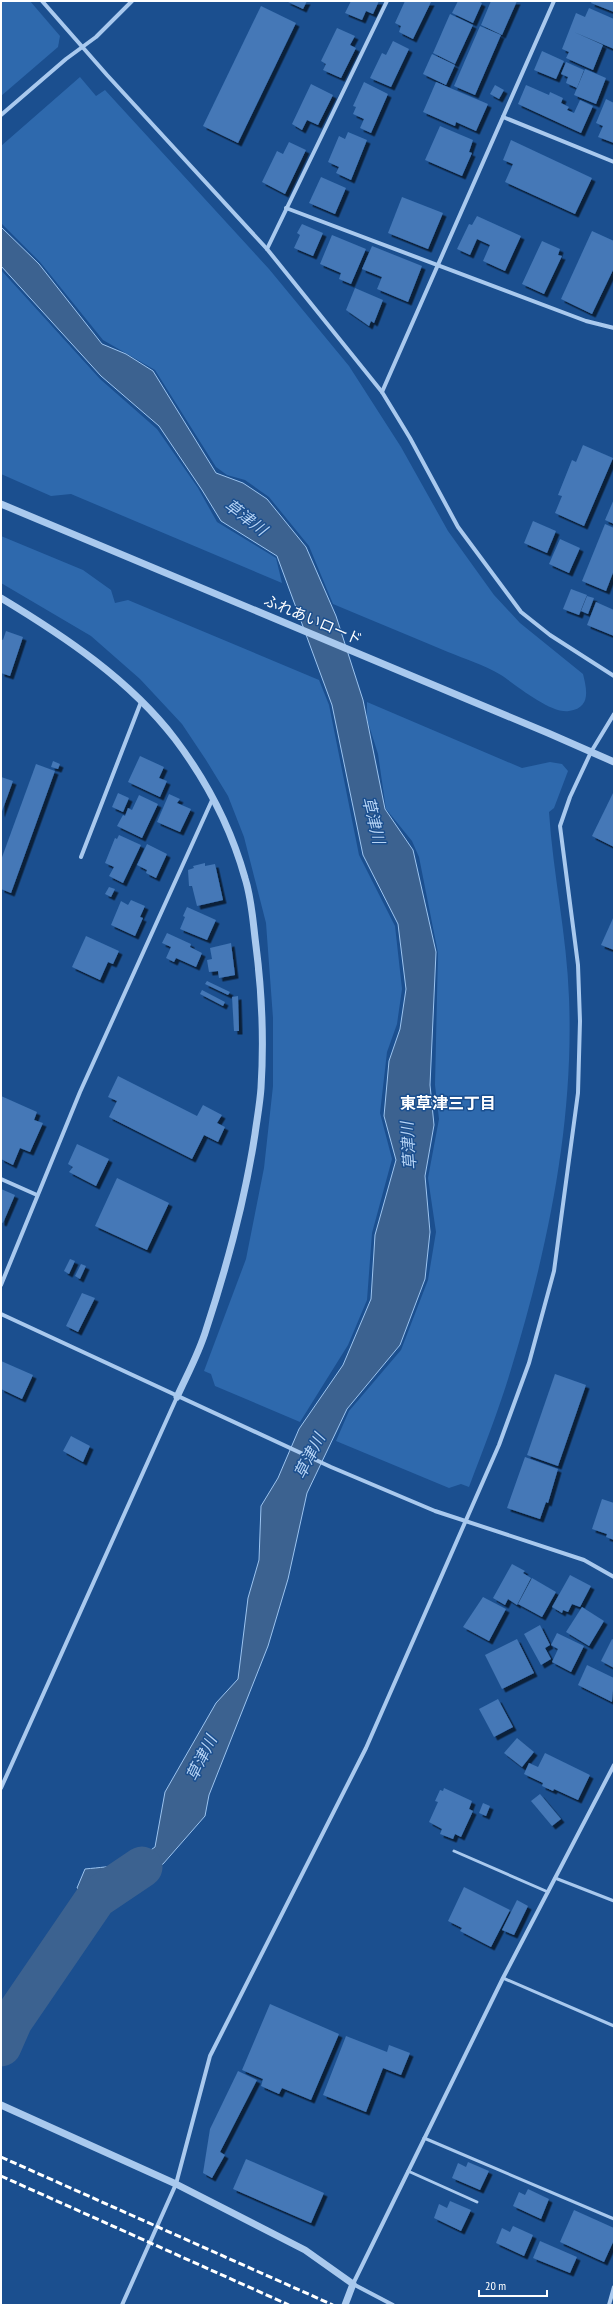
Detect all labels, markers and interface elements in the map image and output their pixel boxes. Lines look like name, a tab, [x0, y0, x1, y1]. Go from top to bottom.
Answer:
water label: 草津川	[221, 495, 273, 541]
street label: ふれあいロード	[261, 590, 365, 649]
water label: 草津川	[358, 794, 390, 848]
district label: 東草津三丁目	[400, 1093, 496, 1113]
water label: 草津川	[396, 1119, 420, 1171]
water label: 草津川	[289, 1428, 330, 1482]
water label: 草津川	[181, 1730, 221, 1784]
scale bar	[479, 2272, 547, 2298]
text: 20 m	[485, 2278, 506, 2293]

